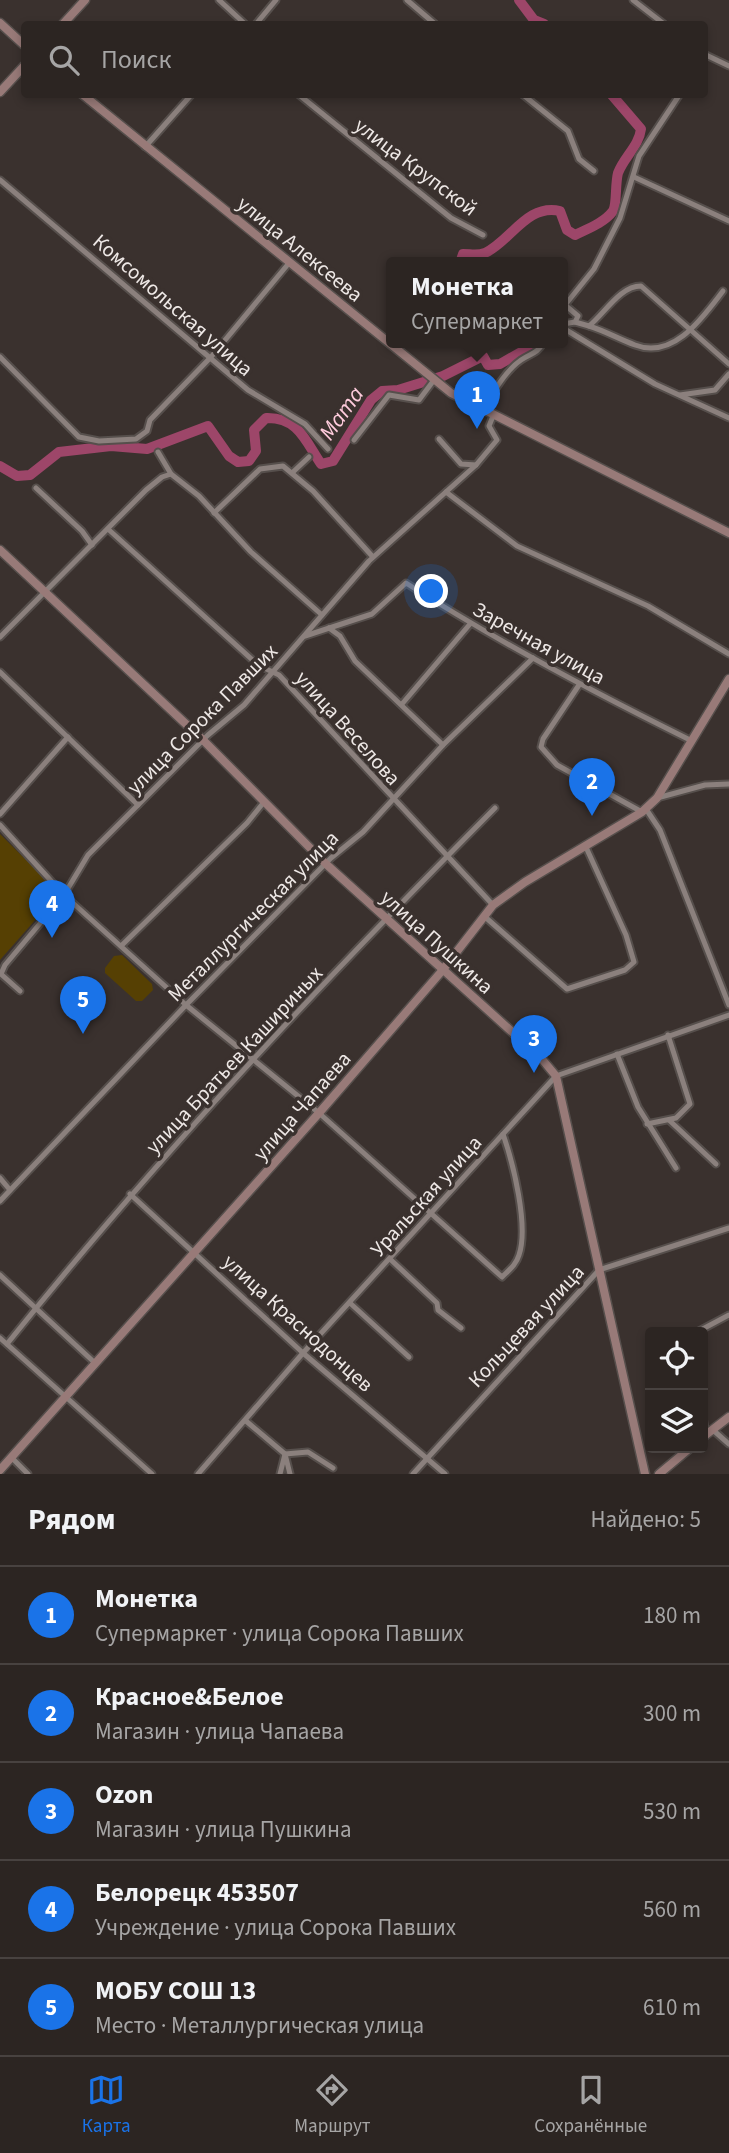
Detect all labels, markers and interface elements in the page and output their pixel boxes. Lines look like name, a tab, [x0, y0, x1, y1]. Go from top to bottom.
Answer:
search box	[21, 21, 708, 98]
icon: search	[45, 41, 83, 79]
text: Поиск	[101, 41, 171, 78]
street label: улица Крупской	[348, 111, 484, 223]
street label: улица Алексеева	[231, 189, 369, 309]
street label: Комсомольская улица	[86, 227, 260, 383]
popup	[386, 257, 568, 348]
text: Монетка	[411, 268, 514, 305]
text: Супермаркет	[411, 305, 543, 338]
pin: 1	[454, 371, 500, 429]
water label: Мата	[311, 380, 372, 447]
your location	[414, 574, 448, 608]
street label: Заречная улица	[467, 594, 611, 692]
street label: улица Сорока Павших	[120, 636, 285, 801]
street label: улица Веселова	[288, 664, 408, 792]
pin: 2	[569, 758, 615, 816]
street label: Металлургическая улица	[161, 824, 345, 1008]
pin: 4	[29, 880, 75, 938]
street label: улица Пушкина	[374, 883, 500, 1001]
street label: улица Братьев Кашириных	[139, 959, 330, 1161]
pin: 5	[60, 976, 106, 1034]
pin: 3	[511, 1015, 557, 1073]
street label: улица Чапаева	[246, 1045, 358, 1167]
street label: Уральская улица	[363, 1129, 489, 1263]
street label: улица Краснодонцев	[216, 1247, 380, 1399]
street label: Кольцевая улица	[461, 1258, 591, 1394]
map controls	[645, 1327, 708, 1453]
button: locate	[645, 1327, 708, 1390]
button: layers	[645, 1390, 708, 1453]
text: Рядом	[28, 1498, 116, 1541]
text: Найдено: 5	[591, 1503, 701, 1536]
text: Монетка	[95, 1580, 198, 1617]
text: 1	[45, 1599, 57, 1632]
text: 180 m	[643, 1599, 701, 1632]
text: Супермаркет · улица Сорока Павших	[95, 1617, 464, 1650]
text: Красное&Белое	[95, 1678, 284, 1715]
text: 2	[45, 1697, 57, 1730]
text: 300 m	[643, 1697, 701, 1730]
text: Магазин · улица Чапаева	[95, 1715, 344, 1748]
text: Ozon	[95, 1776, 153, 1813]
text: 3	[45, 1795, 57, 1828]
text: 530 m	[643, 1795, 701, 1828]
text: Магазин · улица Пушкина	[95, 1813, 352, 1846]
text: Белорецк 453507	[95, 1874, 299, 1911]
text: 4	[45, 1893, 57, 1926]
text: 560 m	[643, 1893, 701, 1926]
text: Учреждение · улица Сорока Павших	[95, 1911, 456, 1944]
text: МОБУ СОШ 13	[95, 1972, 256, 2009]
text: 5	[45, 1991, 57, 2024]
text: 610 m	[643, 1991, 701, 2024]
text: Место · Металлургическая улица	[95, 2009, 424, 2042]
tab: Карта	[82, 2071, 131, 2140]
tab: Маршрут	[294, 2071, 371, 2140]
tab: Сохранённые	[534, 2071, 647, 2140]

